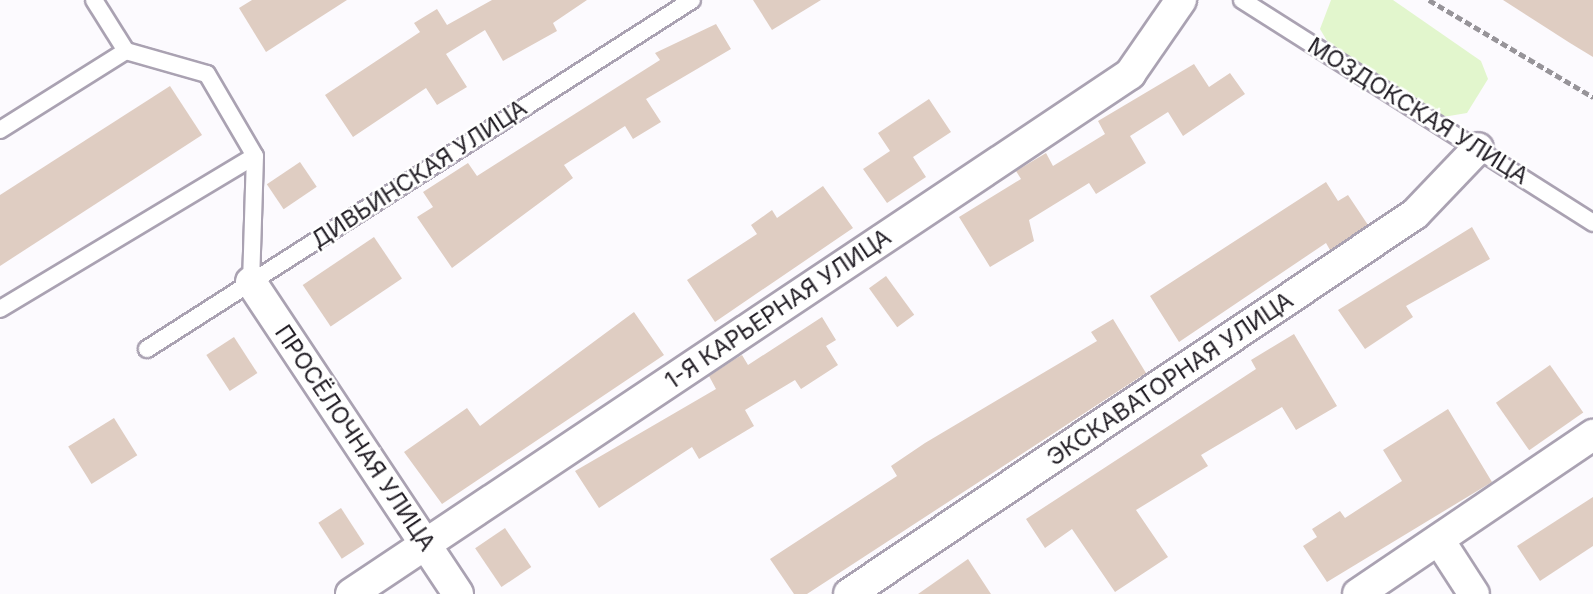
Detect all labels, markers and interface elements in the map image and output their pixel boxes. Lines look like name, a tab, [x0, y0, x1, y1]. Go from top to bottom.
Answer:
street label: МОЗДОКСКАЯ УЛИЦА	[1303, 32, 1533, 190]
street label: ДИВЬИНСКАЯ УЛИЦА	[306, 94, 532, 254]
street label: 1-Я КАРЬЕРНАЯ УЛИЦА	[660, 223, 896, 395]
street label: ЭКСКАВАТОРНАЯ УЛИЦА	[1042, 286, 1298, 472]
street label: ПРОСЁЛОЧНАЯ УЛИЦА	[269, 320, 441, 556]

